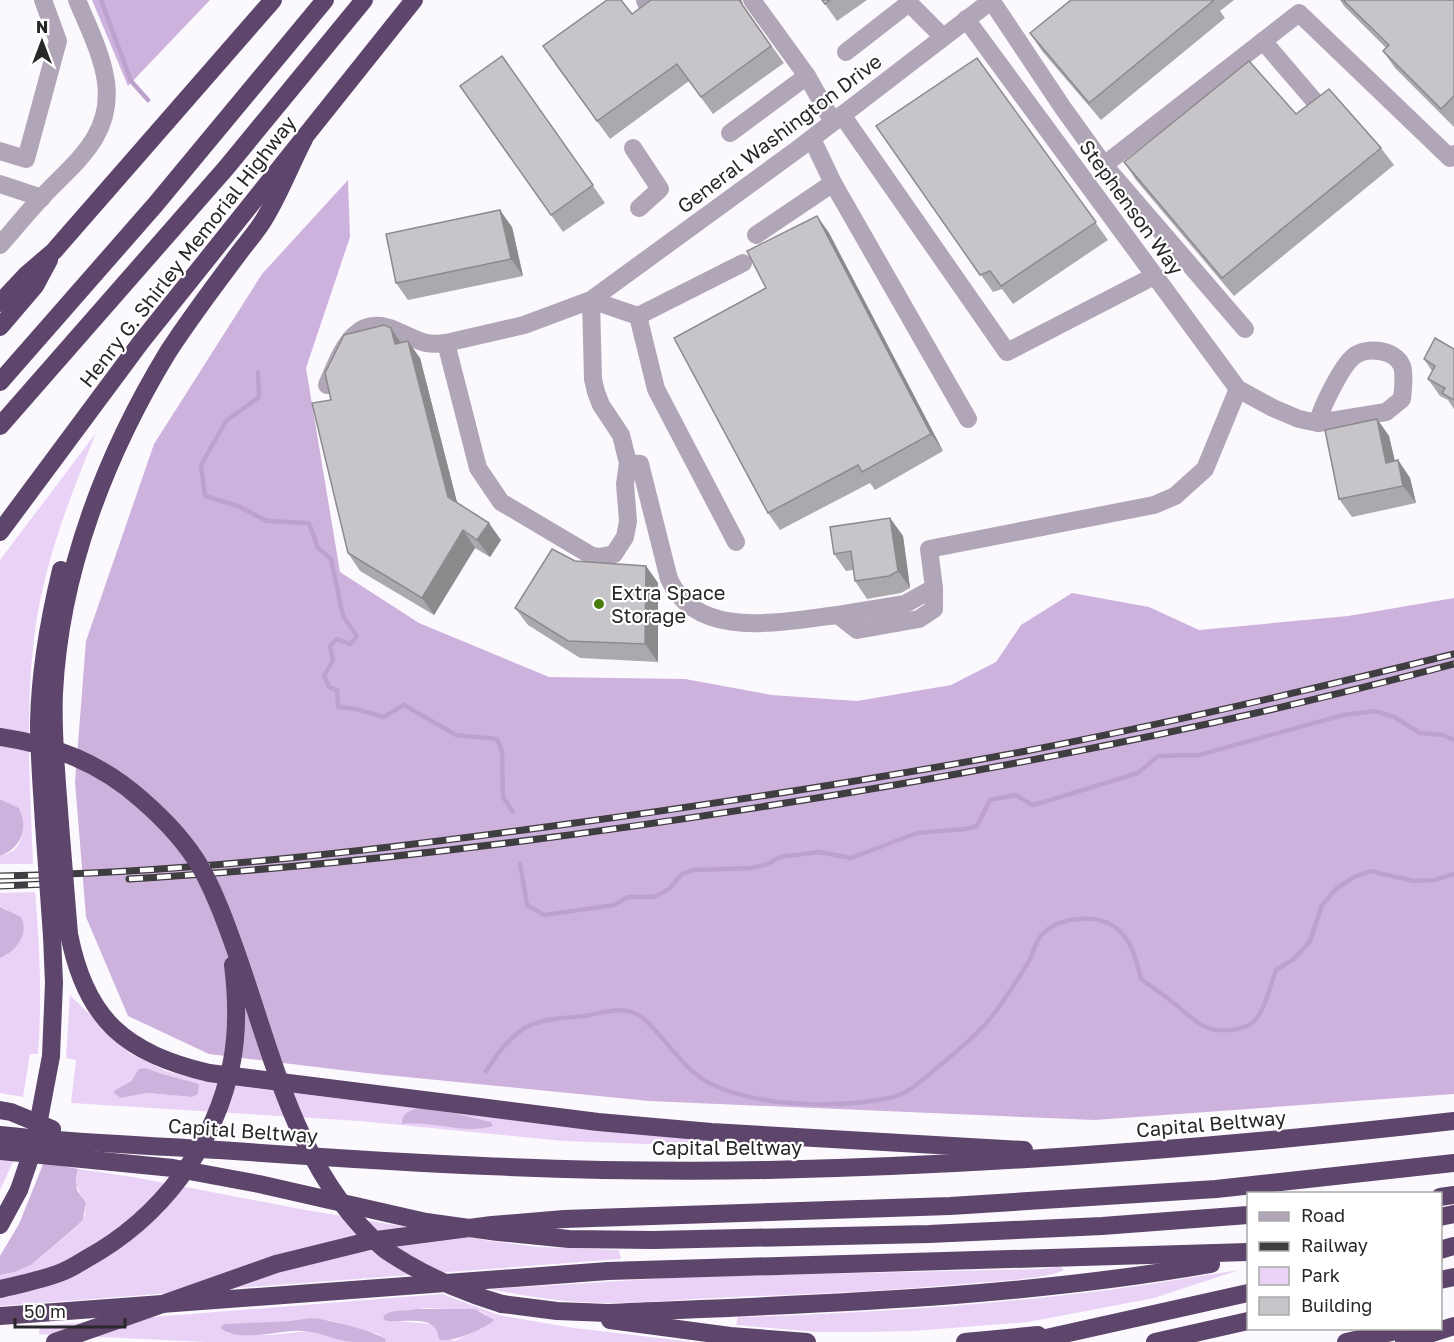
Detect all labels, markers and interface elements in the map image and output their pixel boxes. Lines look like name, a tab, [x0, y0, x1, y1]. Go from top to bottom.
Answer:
north arrow	[12, 12, 72, 72]
text: N	[36, 17, 48, 37]
street label: General Washington Drive	[672, 48, 886, 218]
street label: Henry G. Shirley Memorial Highway	[74, 111, 300, 391]
street label: Stephenson Way	[1075, 135, 1189, 279]
place label: Extra Space Storage	[611, 580, 725, 627]
marker: Extra Space Storage	[592, 597, 606, 611]
street label: Capital Beltway	[1135, 1104, 1287, 1142]
street label: Capital Beltway	[167, 1113, 319, 1147]
street label: Capital Beltway	[652, 1135, 802, 1159]
legend	[1247, 1192, 1442, 1330]
text: Road	[1301, 1204, 1345, 1226]
text: Railway	[1301, 1234, 1368, 1256]
text: Park	[1301, 1264, 1340, 1286]
scale bar	[15, 1291, 124, 1329]
text: Building	[1301, 1294, 1372, 1316]
text: 50 m	[24, 1300, 66, 1322]

